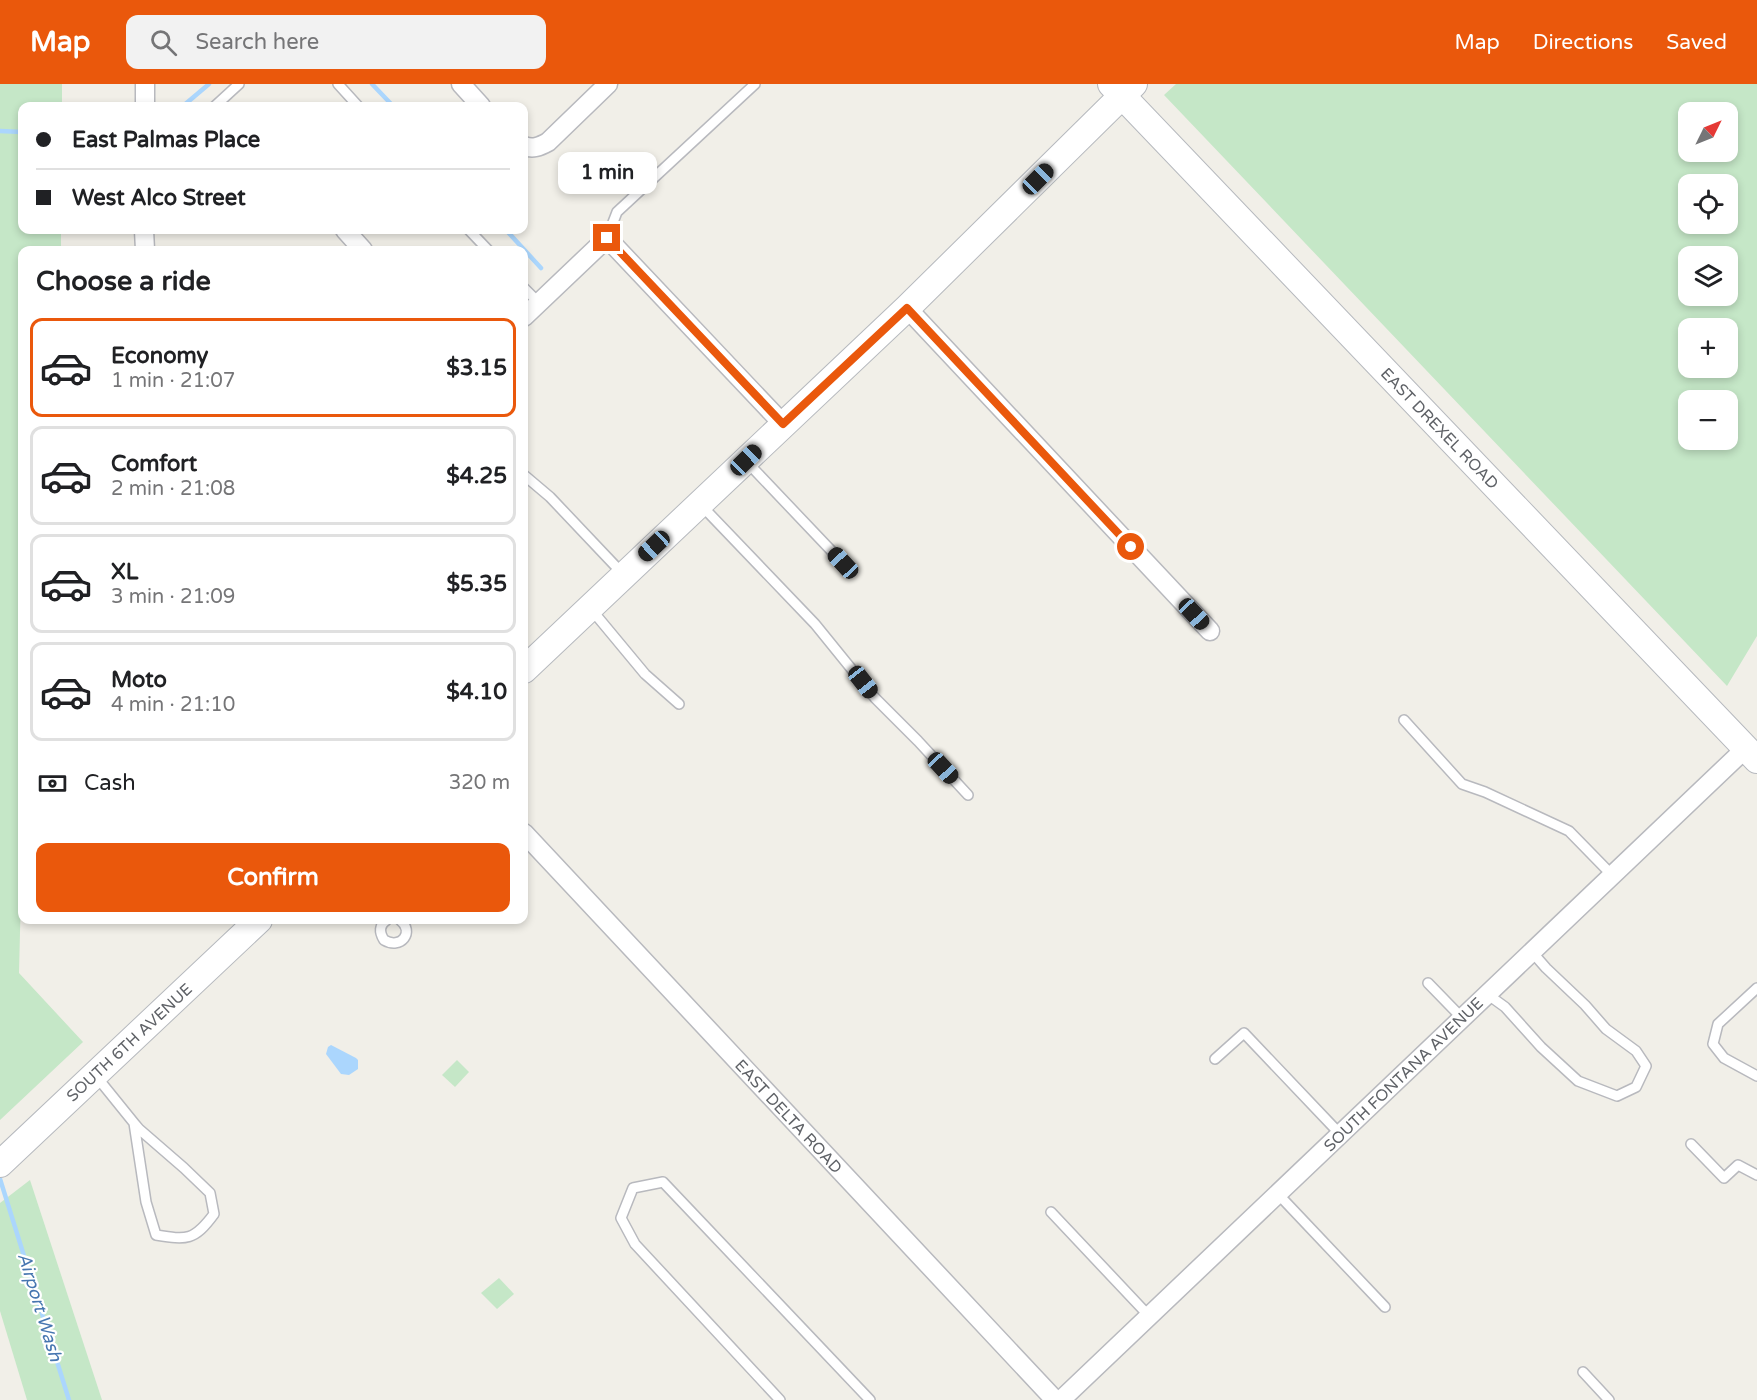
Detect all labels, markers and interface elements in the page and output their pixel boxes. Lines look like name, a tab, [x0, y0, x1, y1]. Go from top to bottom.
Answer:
search box	[126, 15, 546, 69]
text: Map	[30, 25, 90, 59]
icon: search	[147, 26, 180, 59]
text: Search here	[195, 29, 319, 55]
text: Map	[1454, 30, 1500, 55]
text: Directions	[1533, 30, 1633, 55]
text: Saved	[1666, 30, 1727, 55]
north arrow	[1678, 102, 1738, 162]
map controls	[1678, 102, 1738, 450]
text: East Palmas Place	[72, 127, 260, 153]
callout: 1 min	[558, 151, 656, 193]
car	[1019, 160, 1057, 198]
text: 1 min	[581, 161, 634, 185]
button: locate	[1678, 174, 1738, 234]
text: West Alco Street	[72, 185, 246, 211]
route end	[593, 224, 620, 251]
button: layers	[1678, 246, 1738, 306]
text: Choose a ride	[36, 265, 211, 298]
button: +	[1678, 318, 1738, 378]
icon: car	[39, 341, 93, 395]
text: Economy	[111, 343, 208, 369]
text: $3.15	[446, 355, 507, 381]
street label: EAST DREXEL ROAD	[1376, 364, 1503, 494]
text: 1 min · 21:07	[111, 369, 235, 393]
button: −	[1678, 390, 1738, 450]
car	[727, 441, 765, 479]
icon: car	[39, 449, 93, 503]
text: Comfort	[111, 451, 197, 477]
text: $4.25	[446, 463, 507, 489]
text: 2 min · 21:08	[111, 477, 235, 501]
car	[635, 527, 673, 565]
route start	[1117, 533, 1144, 560]
car	[824, 544, 862, 582]
icon: car	[39, 557, 93, 611]
text: XL	[111, 559, 138, 585]
text: $5.35	[446, 571, 507, 597]
text: 3 min · 21:09	[111, 585, 235, 609]
car	[1175, 595, 1213, 633]
car	[845, 662, 881, 702]
icon: car	[39, 665, 93, 719]
text: Moto	[111, 667, 167, 693]
text: $4.10	[446, 679, 507, 705]
text: 4 min · 21:10	[111, 693, 235, 717]
car	[924, 749, 962, 787]
icon: cash	[36, 767, 69, 800]
text: Cash	[84, 770, 136, 796]
text: 320 m	[449, 771, 510, 795]
button: Confirm	[36, 843, 510, 912]
street label: SOUTH 6TH AVENUE	[63, 979, 197, 1106]
street label: SOUTH FONTANA AVENUE	[1320, 993, 1487, 1156]
street label: EAST DELTA ROAD	[730, 1056, 846, 1178]
water label: Airport Wash	[13, 1250, 67, 1365]

